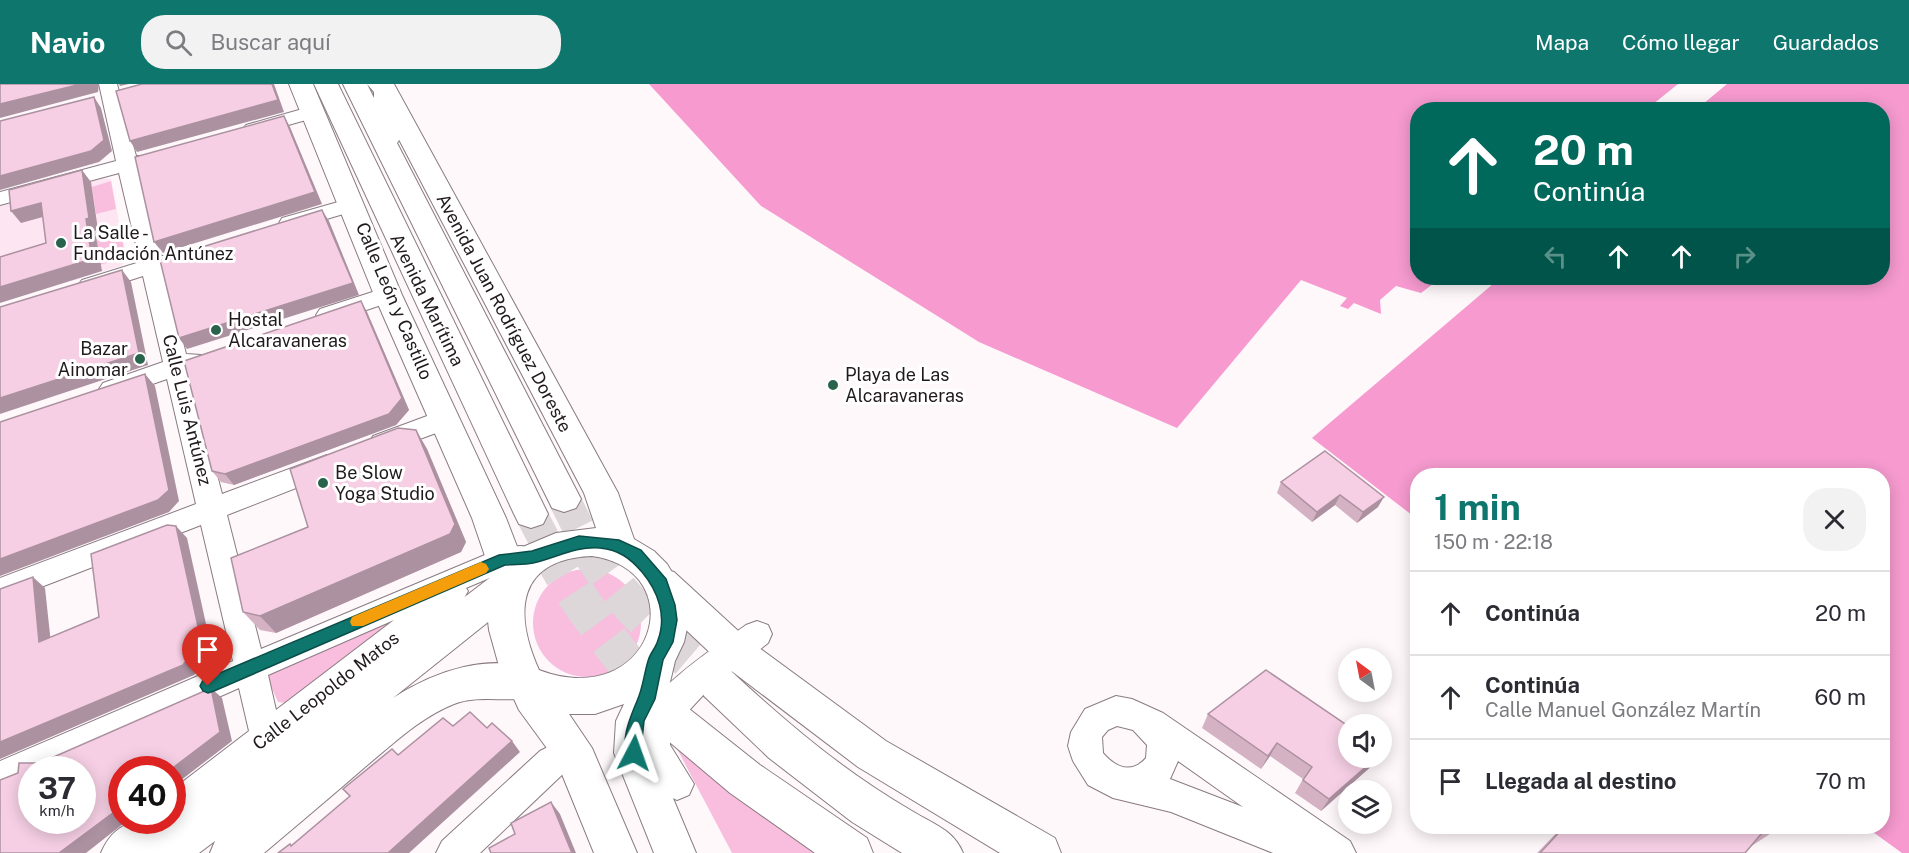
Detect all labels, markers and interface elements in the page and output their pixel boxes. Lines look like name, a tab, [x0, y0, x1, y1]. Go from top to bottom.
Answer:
search box	[141, 15, 561, 69]
text: Navio	[30, 26, 105, 59]
icon: search	[162, 26, 195, 59]
text: Buscar aquí	[210, 29, 330, 55]
text: Mapa	[1535, 30, 1589, 55]
text: Cómo llegar	[1622, 30, 1740, 55]
text: Guardados	[1773, 30, 1879, 55]
text: 20 m	[1533, 125, 1634, 174]
icon: ahead	[1434, 126, 1512, 204]
text: Continúa	[1533, 175, 1645, 207]
street label: Avenida Juan Rodríguez Doreste	[432, 190, 576, 436]
street label: Calle León y Castillo	[352, 219, 437, 383]
place label: La Salle - Fundación Antúnez	[73, 222, 234, 264]
street label: Avenida Marítima	[386, 230, 469, 370]
marker: La Salle - Fundación Antúnez	[54, 236, 68, 250]
icon: left	[1539, 240, 1572, 273]
icon: ahead	[1602, 240, 1635, 273]
icon: ahead	[1665, 240, 1698, 273]
icon: right	[1728, 240, 1761, 273]
place label: Hostal Alcaravaneras	[228, 309, 347, 351]
marker: Hostal Alcaravaneras	[209, 323, 223, 337]
street label: Calle Luis Antúnez	[159, 332, 216, 488]
place label: Bazar Ainomar	[58, 338, 128, 380]
marker: Bazar Ainomar	[133, 352, 147, 366]
place label: Playa de Las Alcaravaneras	[845, 364, 964, 406]
marker: Playa de Las Alcaravaneras	[826, 378, 840, 392]
place label: Be Slow Yoga Studio	[335, 462, 435, 504]
marker: Be Slow Yoga Studio	[316, 476, 330, 490]
text: 1 min	[1434, 486, 1521, 528]
button: close	[1803, 488, 1866, 551]
text: 150 m · 22:18	[1434, 530, 1553, 554]
icon: ahead	[1434, 597, 1467, 630]
text: Continúa	[1485, 600, 1580, 626]
text: 20 m	[1815, 600, 1866, 626]
pin	[182, 624, 233, 686]
street label: Calle Leopoldo Matos	[248, 627, 403, 754]
icon: arrive	[191, 633, 224, 666]
north arrow	[1338, 648, 1392, 702]
map controls	[1338, 648, 1392, 834]
text: Continúa	[1485, 672, 1580, 698]
icon: ahead	[1434, 681, 1467, 714]
text: 60 m	[1815, 684, 1866, 710]
text: Calle Manuel González Martín	[1485, 698, 1761, 722]
button: sound	[1338, 714, 1392, 768]
position arrow	[602, 721, 666, 785]
speed limit sign: 40	[108, 756, 186, 834]
icon: arrive	[1434, 765, 1467, 798]
text: Llegada al destino	[1485, 768, 1676, 794]
text: 70 m	[1815, 768, 1866, 794]
text: 37	[38, 770, 76, 806]
button: layers	[1338, 780, 1392, 834]
text: km/h	[39, 802, 75, 819]

